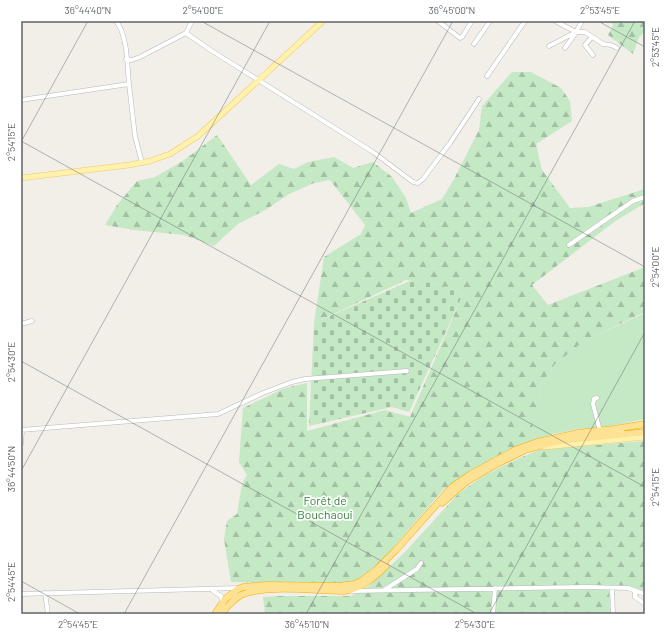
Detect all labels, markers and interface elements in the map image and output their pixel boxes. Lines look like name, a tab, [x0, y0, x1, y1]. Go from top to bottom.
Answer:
text: 36°44'40"N	[65, 4, 111, 16]
text: 2°54'00"E	[183, 4, 223, 16]
text: 36°45'00"N	[429, 4, 475, 16]
text: 2°53'45"E	[580, 4, 620, 16]
text: 2°53'45"E	[649, 27, 661, 67]
text: 2°54'15"E	[5, 123, 17, 161]
text: 2°54'00"E	[649, 247, 661, 287]
text: 2°54'30"E	[5, 342, 17, 382]
text: 36°44'50"N	[5, 446, 17, 492]
text: 2°54'15"E	[649, 468, 661, 506]
park label: Forêt de Bouchaoui	[297, 493, 353, 521]
text: 2°54'45"E	[5, 562, 17, 602]
text: 2°54'45"E	[58, 618, 98, 630]
text: 36°45'10"N	[285, 618, 329, 630]
text: 2°54'30"E	[455, 618, 495, 630]

